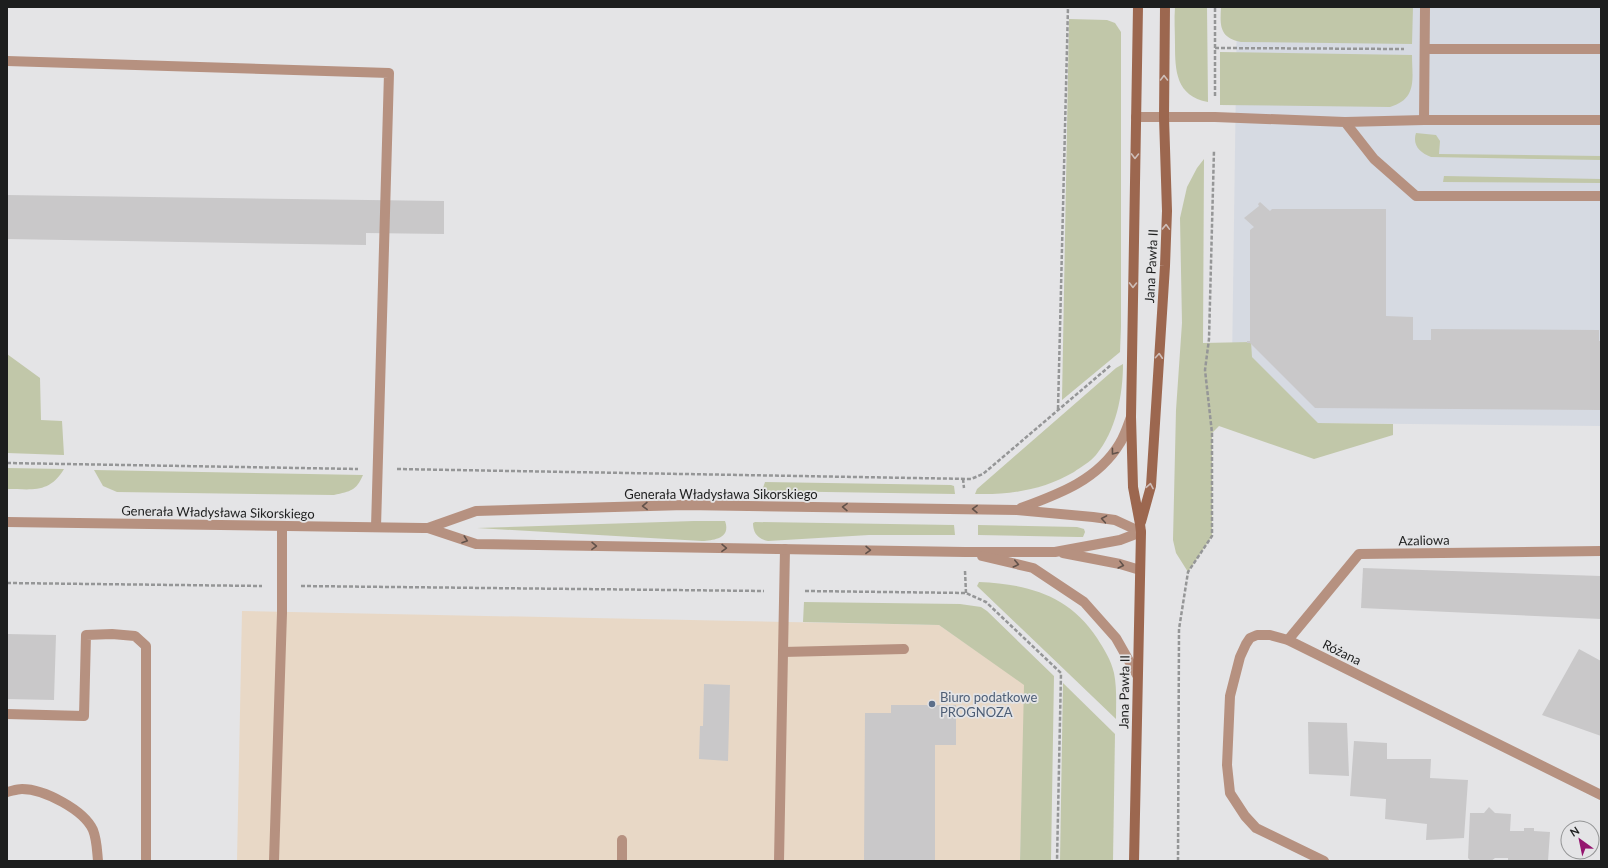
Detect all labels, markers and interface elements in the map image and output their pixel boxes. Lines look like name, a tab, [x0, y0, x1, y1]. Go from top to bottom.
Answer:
one-way arrow	[1160, 75, 1168, 81]
one-way arrow	[1131, 153, 1139, 159]
one-way arrow	[1162, 224, 1171, 230]
street label: Jana Pawła II	[1141, 229, 1161, 303]
one-way arrow	[1129, 282, 1137, 288]
one-way arrow	[1155, 353, 1164, 359]
one-way arrow	[1112, 447, 1119, 454]
one-way arrow	[1145, 483, 1154, 489]
street label: Generała Władysława Sikorskiego	[624, 486, 818, 502]
street label: Generała Władysława Sikorskiego	[121, 502, 315, 522]
one-way arrow	[642, 502, 648, 510]
one-way arrow	[842, 503, 848, 511]
one-way arrow	[972, 505, 978, 513]
one-way arrow	[1101, 515, 1108, 523]
street label: Azaliowa	[1398, 532, 1450, 548]
one-way arrow	[461, 535, 468, 544]
one-way arrow	[591, 542, 597, 550]
one-way arrow	[721, 544, 727, 552]
one-way arrow	[865, 546, 871, 555]
one-way arrow	[1013, 559, 1020, 567]
one-way arrow	[1118, 560, 1124, 568]
street label: Różana	[1320, 636, 1364, 668]
street label: Jana Pawła II	[1115, 655, 1133, 729]
place label: Biuro podatkowe PROGNOZA	[940, 689, 1037, 720]
marker: Biuro podatkowe PROGNOZA	[927, 699, 937, 709]
north arrow	[1560, 820, 1600, 860]
text: N	[1567, 823, 1581, 839]

